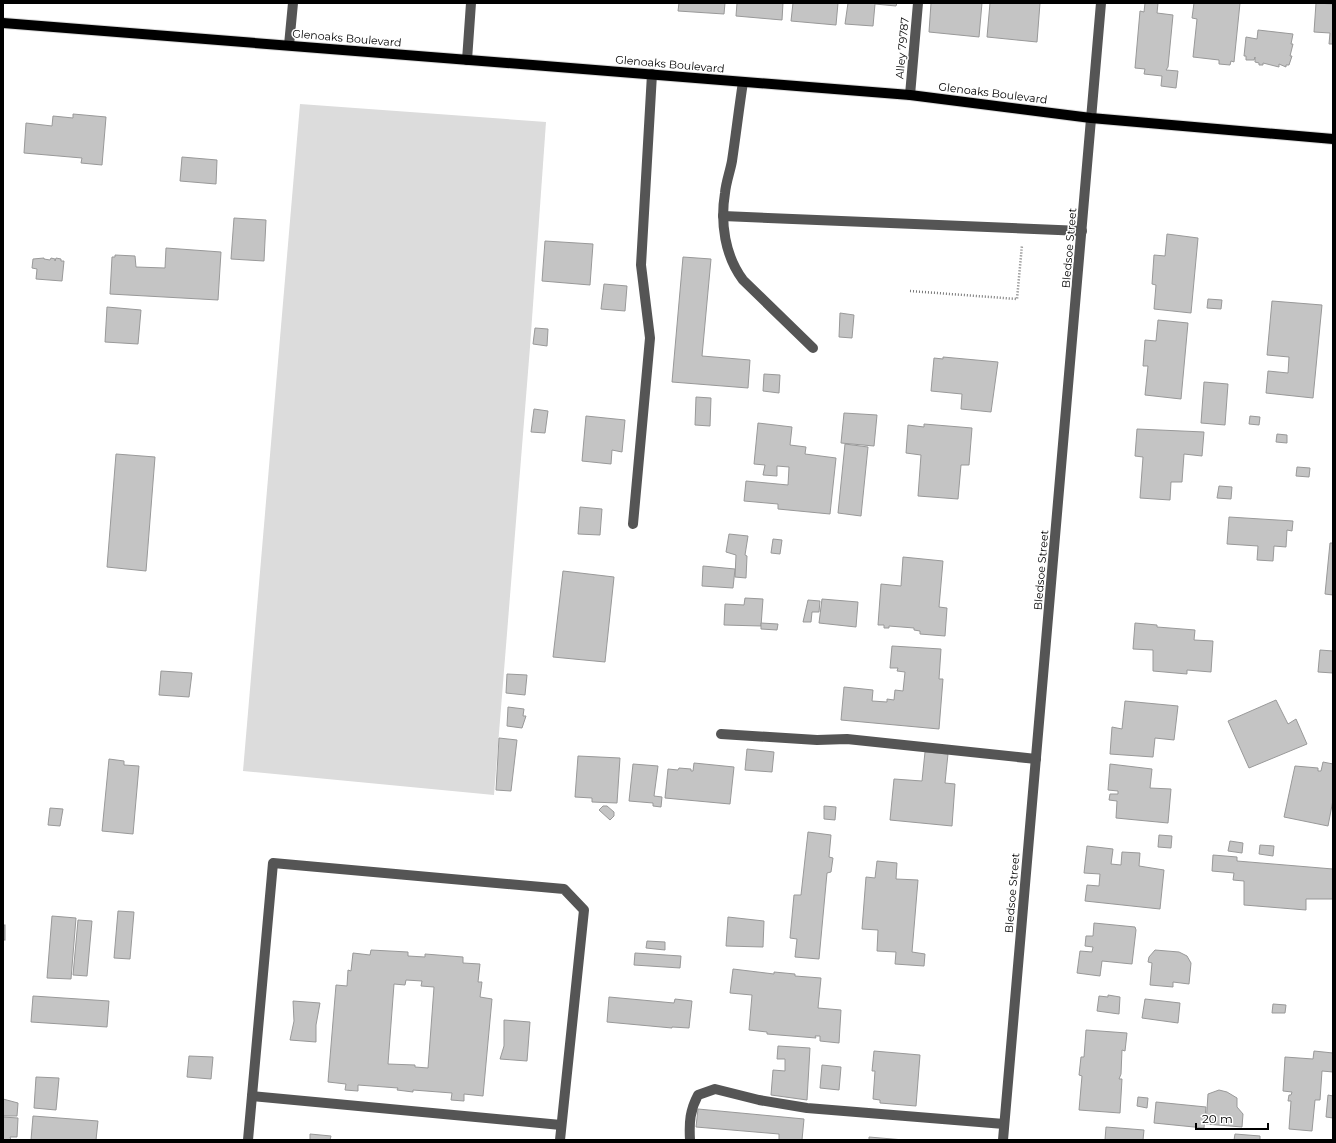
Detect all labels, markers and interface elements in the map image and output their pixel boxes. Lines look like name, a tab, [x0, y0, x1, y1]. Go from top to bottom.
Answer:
street label: Alley 79787	[892, 16, 912, 80]
street label: Glenoaks Boulevard	[292, 26, 402, 50]
street label: Glenoaks Boulevard	[615, 52, 725, 76]
street label: Glenoaks Boulevard	[938, 79, 1048, 107]
street label: Bledsoe Street	[1059, 207, 1080, 289]
street label: Bledsoe Street	[1031, 529, 1052, 611]
street label: Bledsoe Street	[1002, 852, 1023, 934]
scale bar	[1196, 1105, 1268, 1131]
text: 20 m	[1202, 1111, 1233, 1126]

